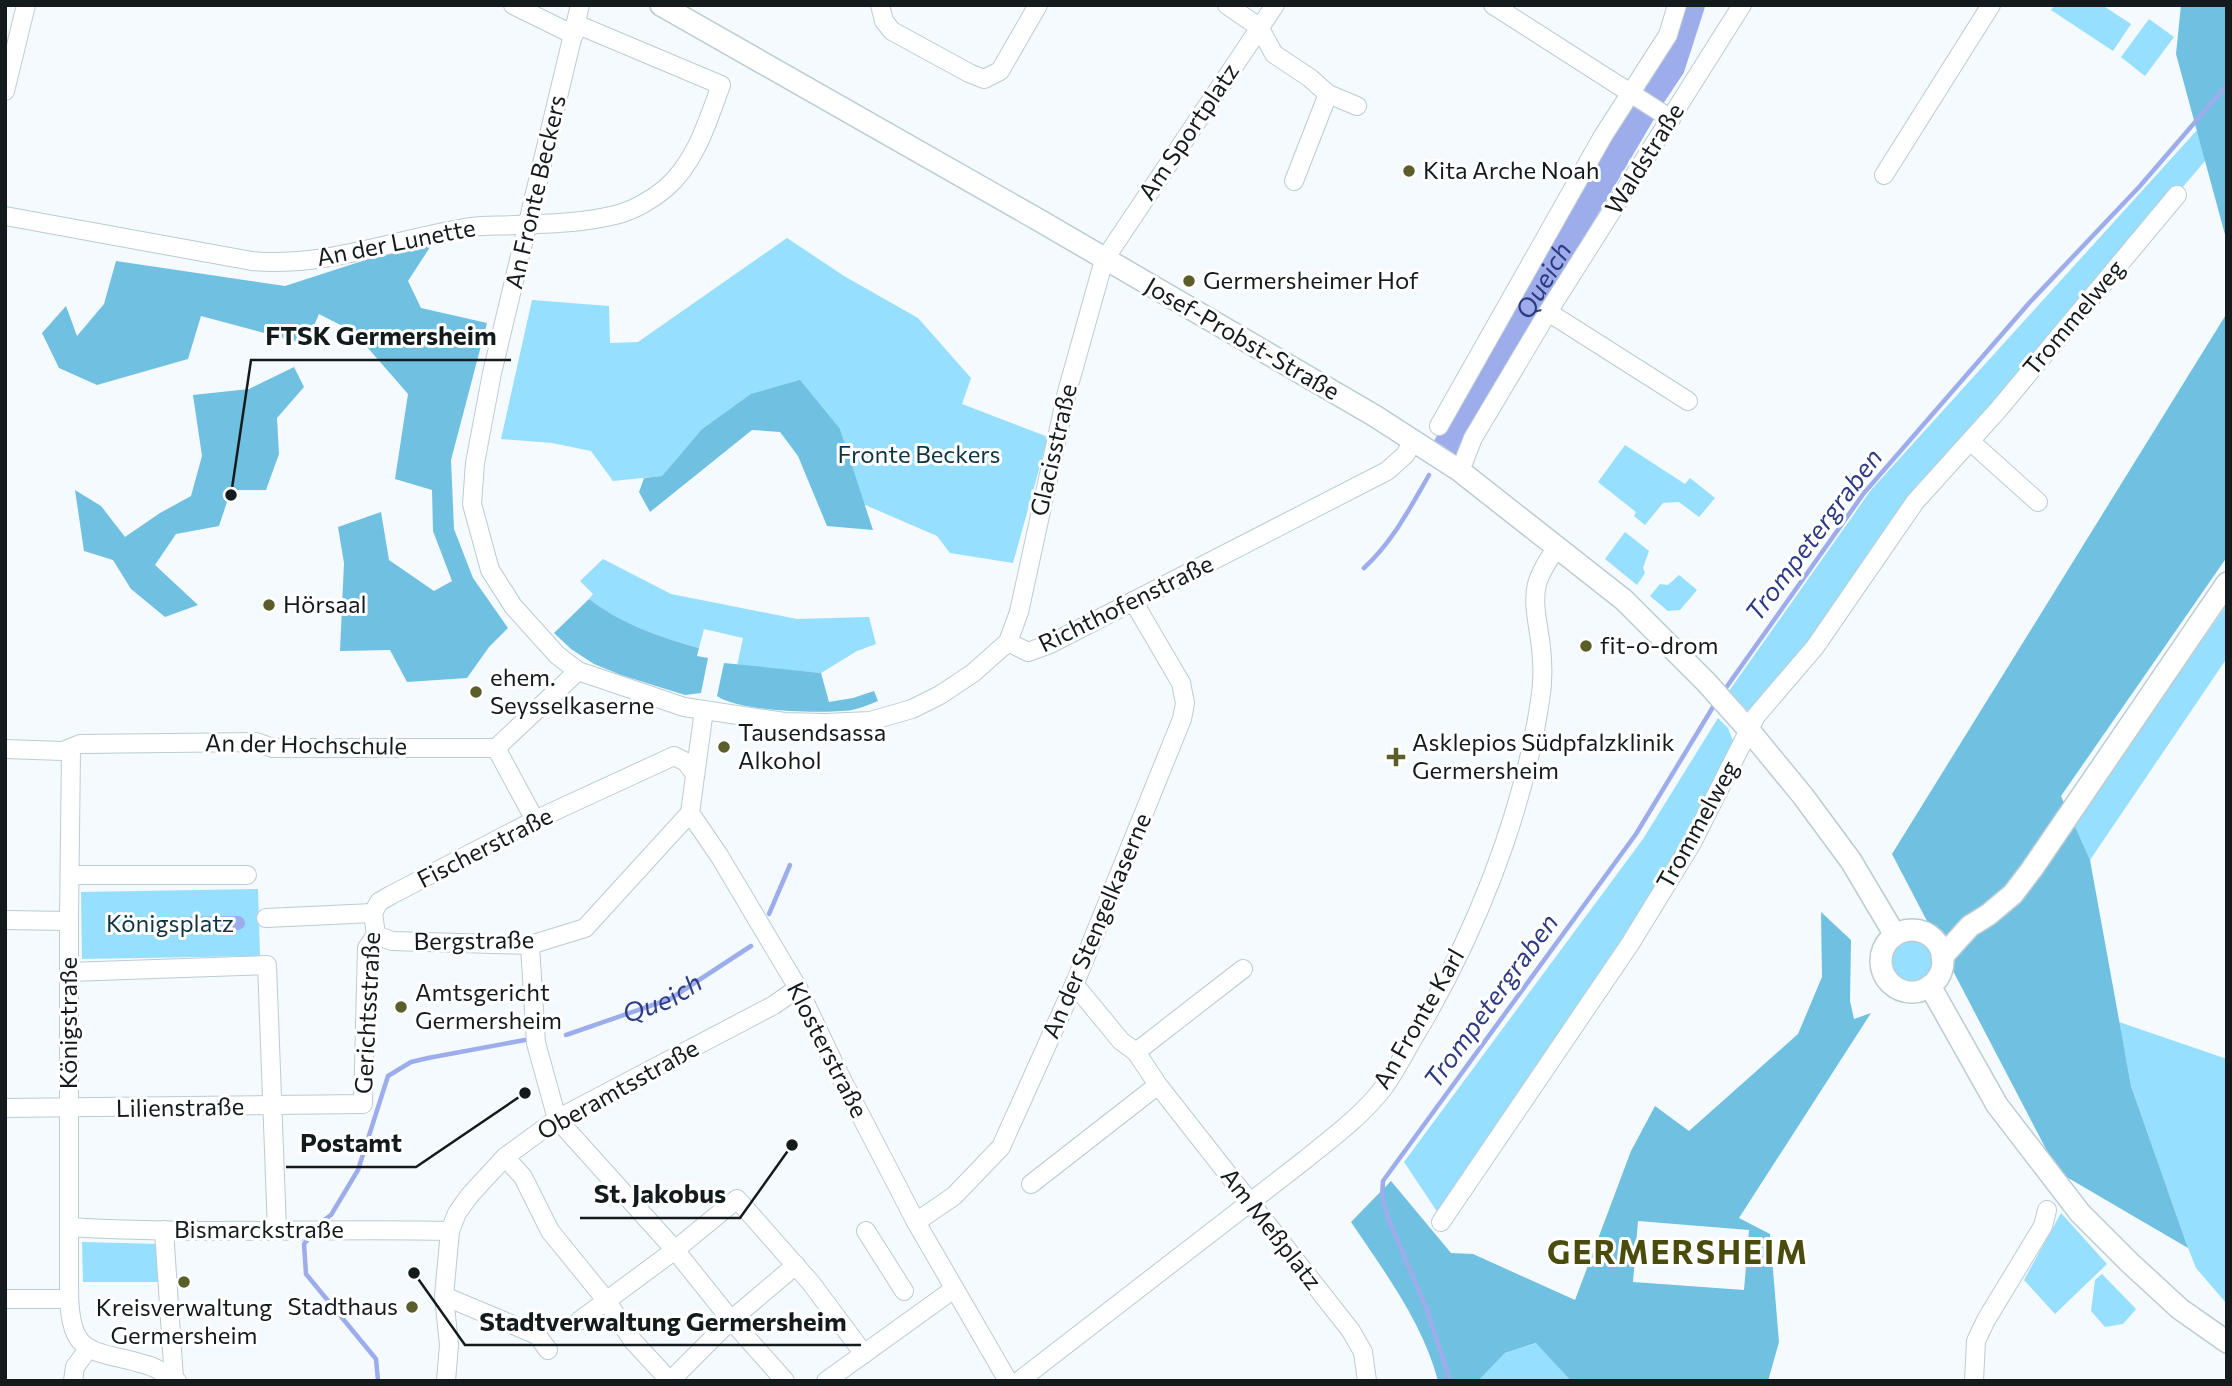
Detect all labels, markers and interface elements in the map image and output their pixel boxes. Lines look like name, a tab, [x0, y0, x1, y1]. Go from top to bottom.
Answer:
street label: Am Sportplatz	[1131, 57, 1244, 205]
street label: An Fronte Beckers	[498, 92, 571, 291]
street label: Waldstraße	[1598, 97, 1689, 219]
place label: Kita Arche Noah	[1423, 155, 1600, 184]
marker: Kita Arche Noah	[1401, 163, 1417, 179]
street label: An der Lunette	[314, 212, 478, 271]
water label: Queich	[1508, 236, 1577, 324]
street label: Trommelweg	[2016, 253, 2130, 381]
place label: Germersheimer Hof	[1203, 265, 1419, 294]
street label: Josef-Probst-Straße	[1140, 270, 1345, 405]
marker: Germersheimer Hof	[1181, 273, 1197, 289]
callout: FTSK Germersheim	[251, 313, 511, 360]
text: FTSK Germersheim	[265, 319, 497, 350]
street label: Glacisstraße	[1023, 381, 1082, 519]
park label: Fronte Beckers	[838, 439, 1000, 468]
water label: Trompetergraben	[1738, 442, 1888, 626]
street label: Richthofenstraße	[1033, 548, 1217, 657]
place label: Hörsaal	[283, 589, 367, 618]
marker: Hörsaal	[261, 597, 277, 613]
place label: fit-o-drom	[1600, 630, 1718, 659]
marker: fit-o-drom	[1578, 638, 1594, 654]
place label: ehem. Seysselkaserne	[490, 662, 654, 719]
marker: ehem. Seysselkaserne	[468, 684, 484, 700]
place label: Tausendsassa Alkohol	[738, 717, 886, 774]
street label: An der Hochschule	[205, 727, 407, 760]
place label: Asklepios Südpfalzklinik Germersheim	[1412, 727, 1675, 784]
marker: Tausendsassa Alkohol	[716, 739, 732, 755]
marker: Asklepios Südpfalzklinik Germersheim	[1386, 747, 1406, 767]
street label: Trommelweg	[1650, 755, 1744, 893]
street label: Fischerstraße	[412, 800, 557, 893]
street label: An der Stengelkaserne	[1035, 808, 1156, 1043]
water label: Trompetergraben	[1416, 907, 1563, 1093]
park label: Königsplatz	[106, 908, 234, 937]
street label: Bergstraße	[413, 924, 534, 955]
street label: Gerichtsstraße	[348, 931, 385, 1095]
street label: An Fronte Karl	[1366, 943, 1469, 1093]
street label: Königstraße	[53, 957, 82, 1089]
water label: Queich	[618, 966, 707, 1028]
place label: Amtsgericht Germersheim	[415, 977, 562, 1034]
street label: Klosterstraße	[782, 977, 875, 1122]
marker: Amtsgericht Germersheim	[393, 999, 409, 1015]
street label: Oberamtsstraße	[532, 1032, 703, 1145]
street label: Lilienstraße	[116, 1091, 244, 1122]
callout: Postamt	[286, 1120, 416, 1167]
text: Postamt	[300, 1126, 402, 1157]
street label: Am Meßplatz	[1216, 1161, 1329, 1295]
callout: St. Jakobus	[580, 1171, 740, 1218]
text: St. Jakobus	[594, 1177, 726, 1208]
street label: Bismarckstraße	[174, 1214, 344, 1243]
district label: GERMERSHEIM	[1547, 1231, 1809, 1271]
marker: Kreisverwaltung Germersheim	[176, 1274, 192, 1290]
place label: Stadthaus	[287, 1291, 398, 1320]
place label: Kreisverwaltung Germersheim	[96, 1292, 272, 1349]
callout: Stadtverwaltung Germersheim	[465, 1298, 861, 1345]
marker: Stadthaus	[404, 1299, 420, 1315]
text: Stadtverwaltung Germersheim	[479, 1305, 847, 1336]

